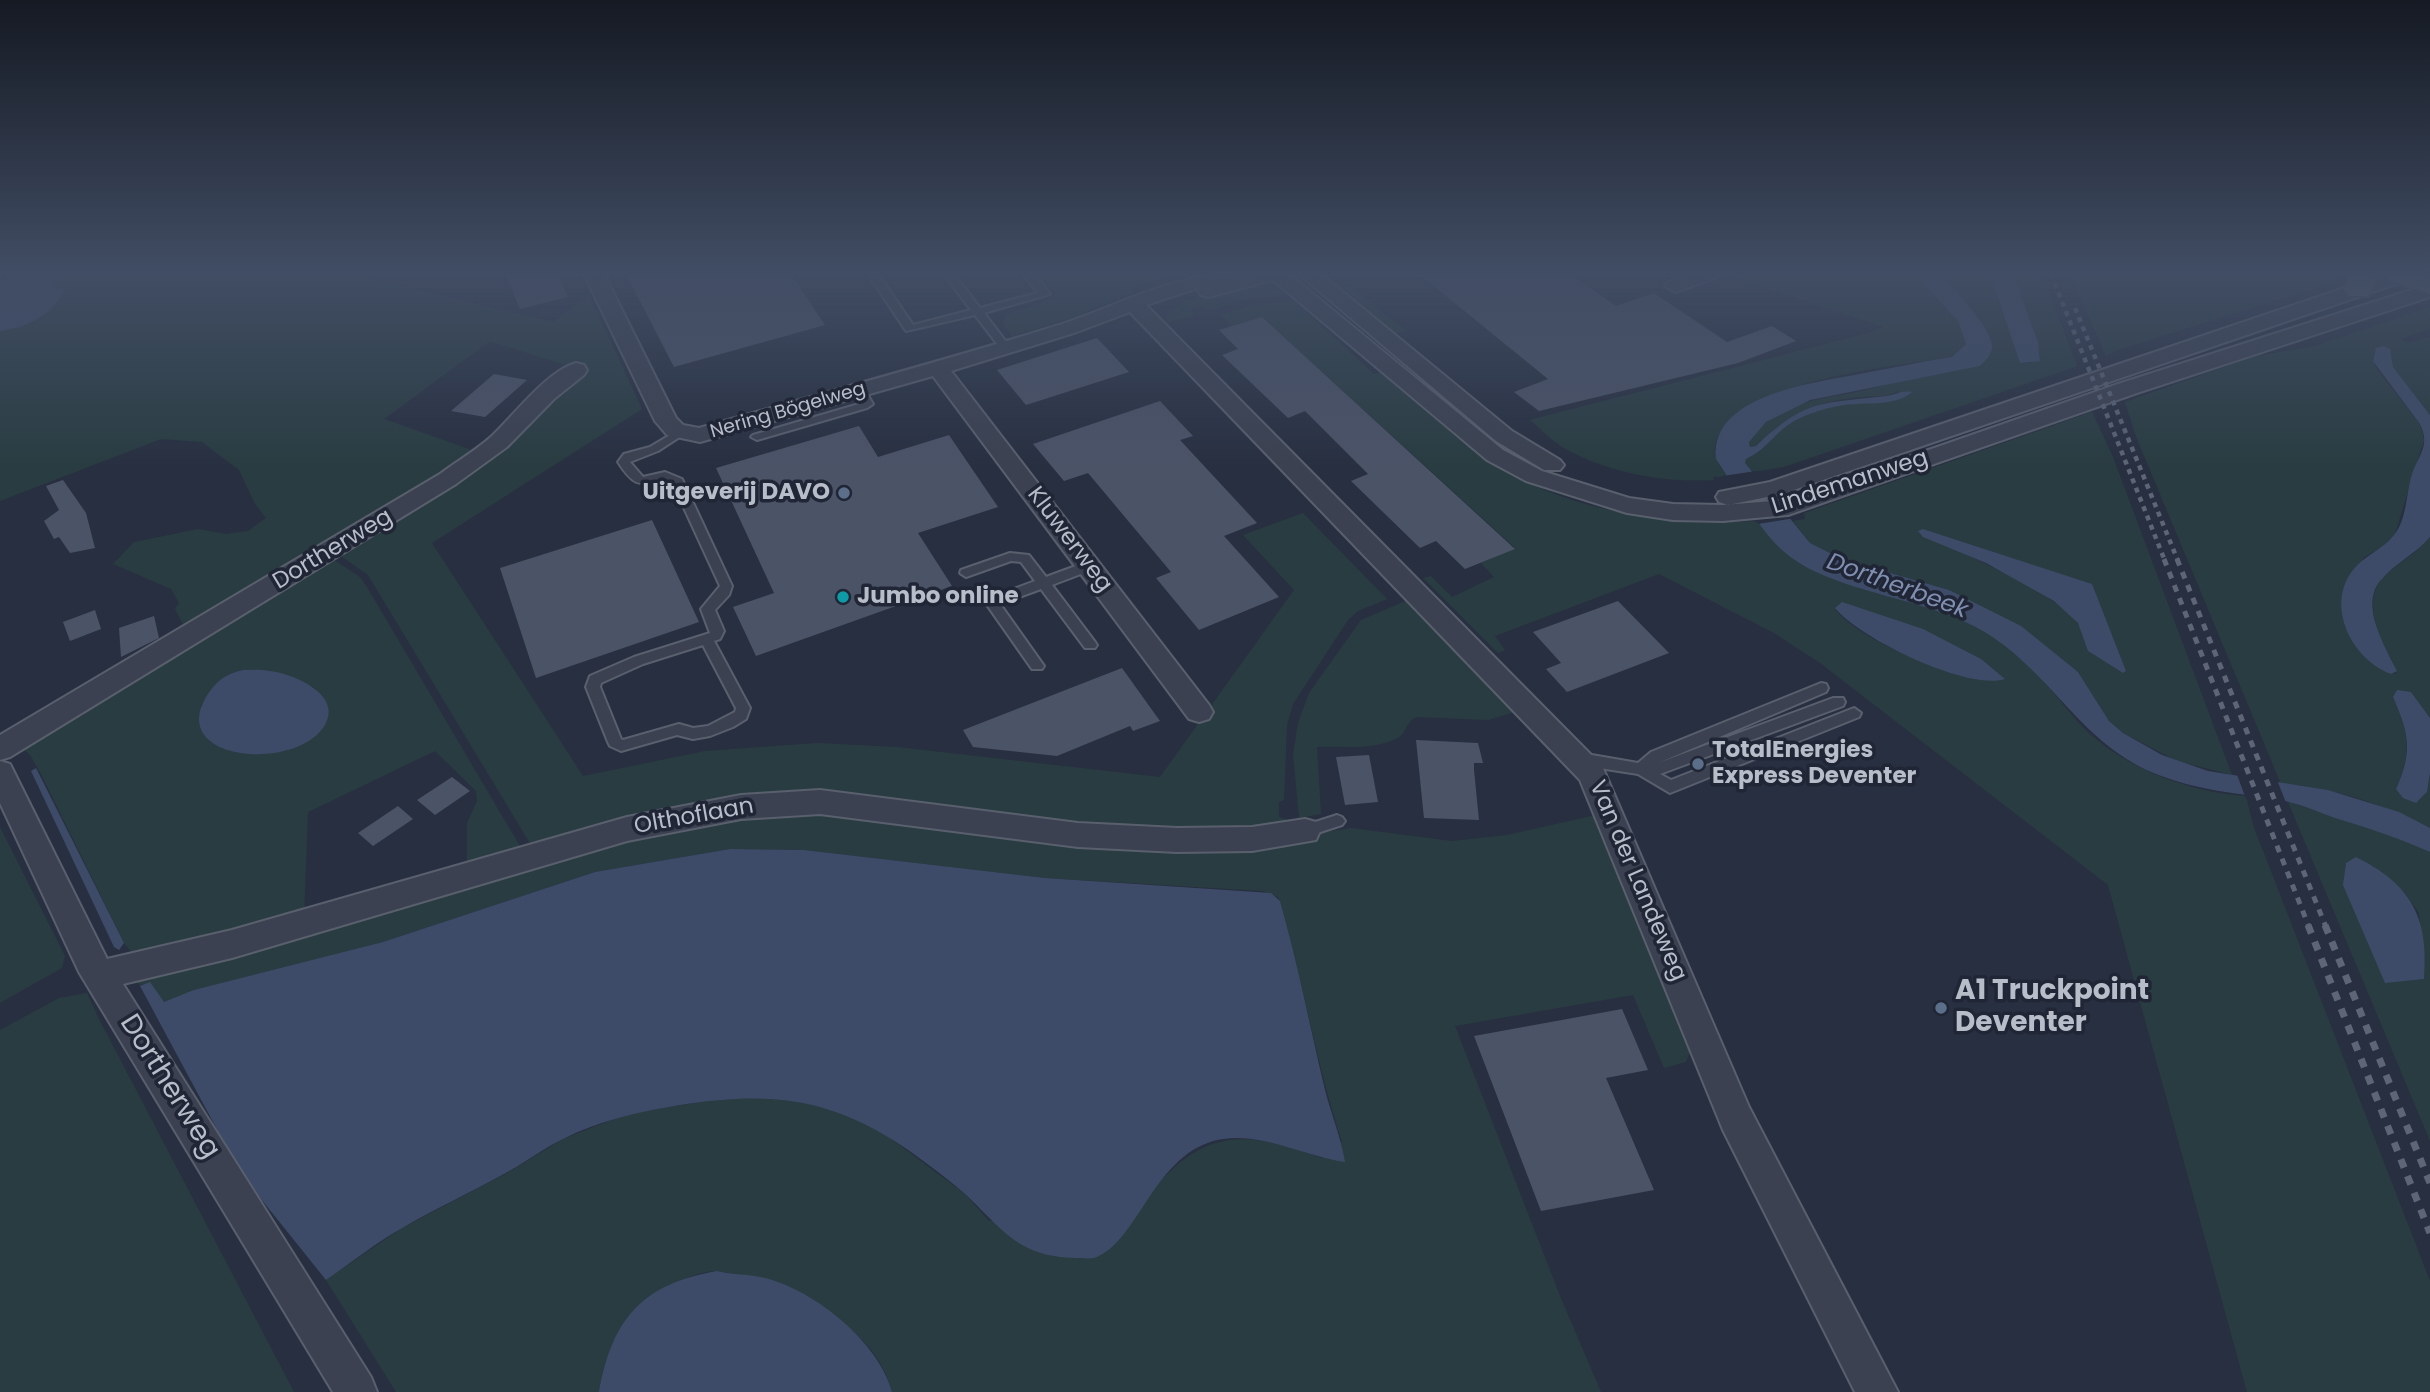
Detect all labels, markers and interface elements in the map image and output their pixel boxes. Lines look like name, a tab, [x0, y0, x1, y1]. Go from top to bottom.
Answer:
street label: Nering Bögelweg	[708, 378, 868, 444]
street label: Lindemanweg	[1768, 445, 1932, 521]
place label: Uitgeverij DAVO	[643, 479, 830, 507]
street label: Kluwerweg	[1021, 482, 1117, 598]
marker: Uitgeverij DAVO	[836, 485, 852, 501]
street label: Dortherweg	[268, 504, 398, 596]
water label: Dortherbeek	[1823, 548, 1971, 626]
place label: Jumbo online	[857, 583, 1019, 611]
marker: Jumbo online	[835, 589, 851, 605]
place label: TotalEnergies Express Deventer	[1712, 737, 1916, 791]
marker: TotalEnergies Express Deventer	[1690, 756, 1706, 772]
street label: Van der Landeweg	[1582, 777, 1692, 985]
street label: Olthoflaan	[632, 793, 756, 841]
place label: A1 Truckpoint Deventer	[1955, 975, 2149, 1041]
marker: A1 Truckpoint Deventer	[1933, 1000, 1949, 1016]
street label: Dortherweg	[111, 1009, 227, 1165]

